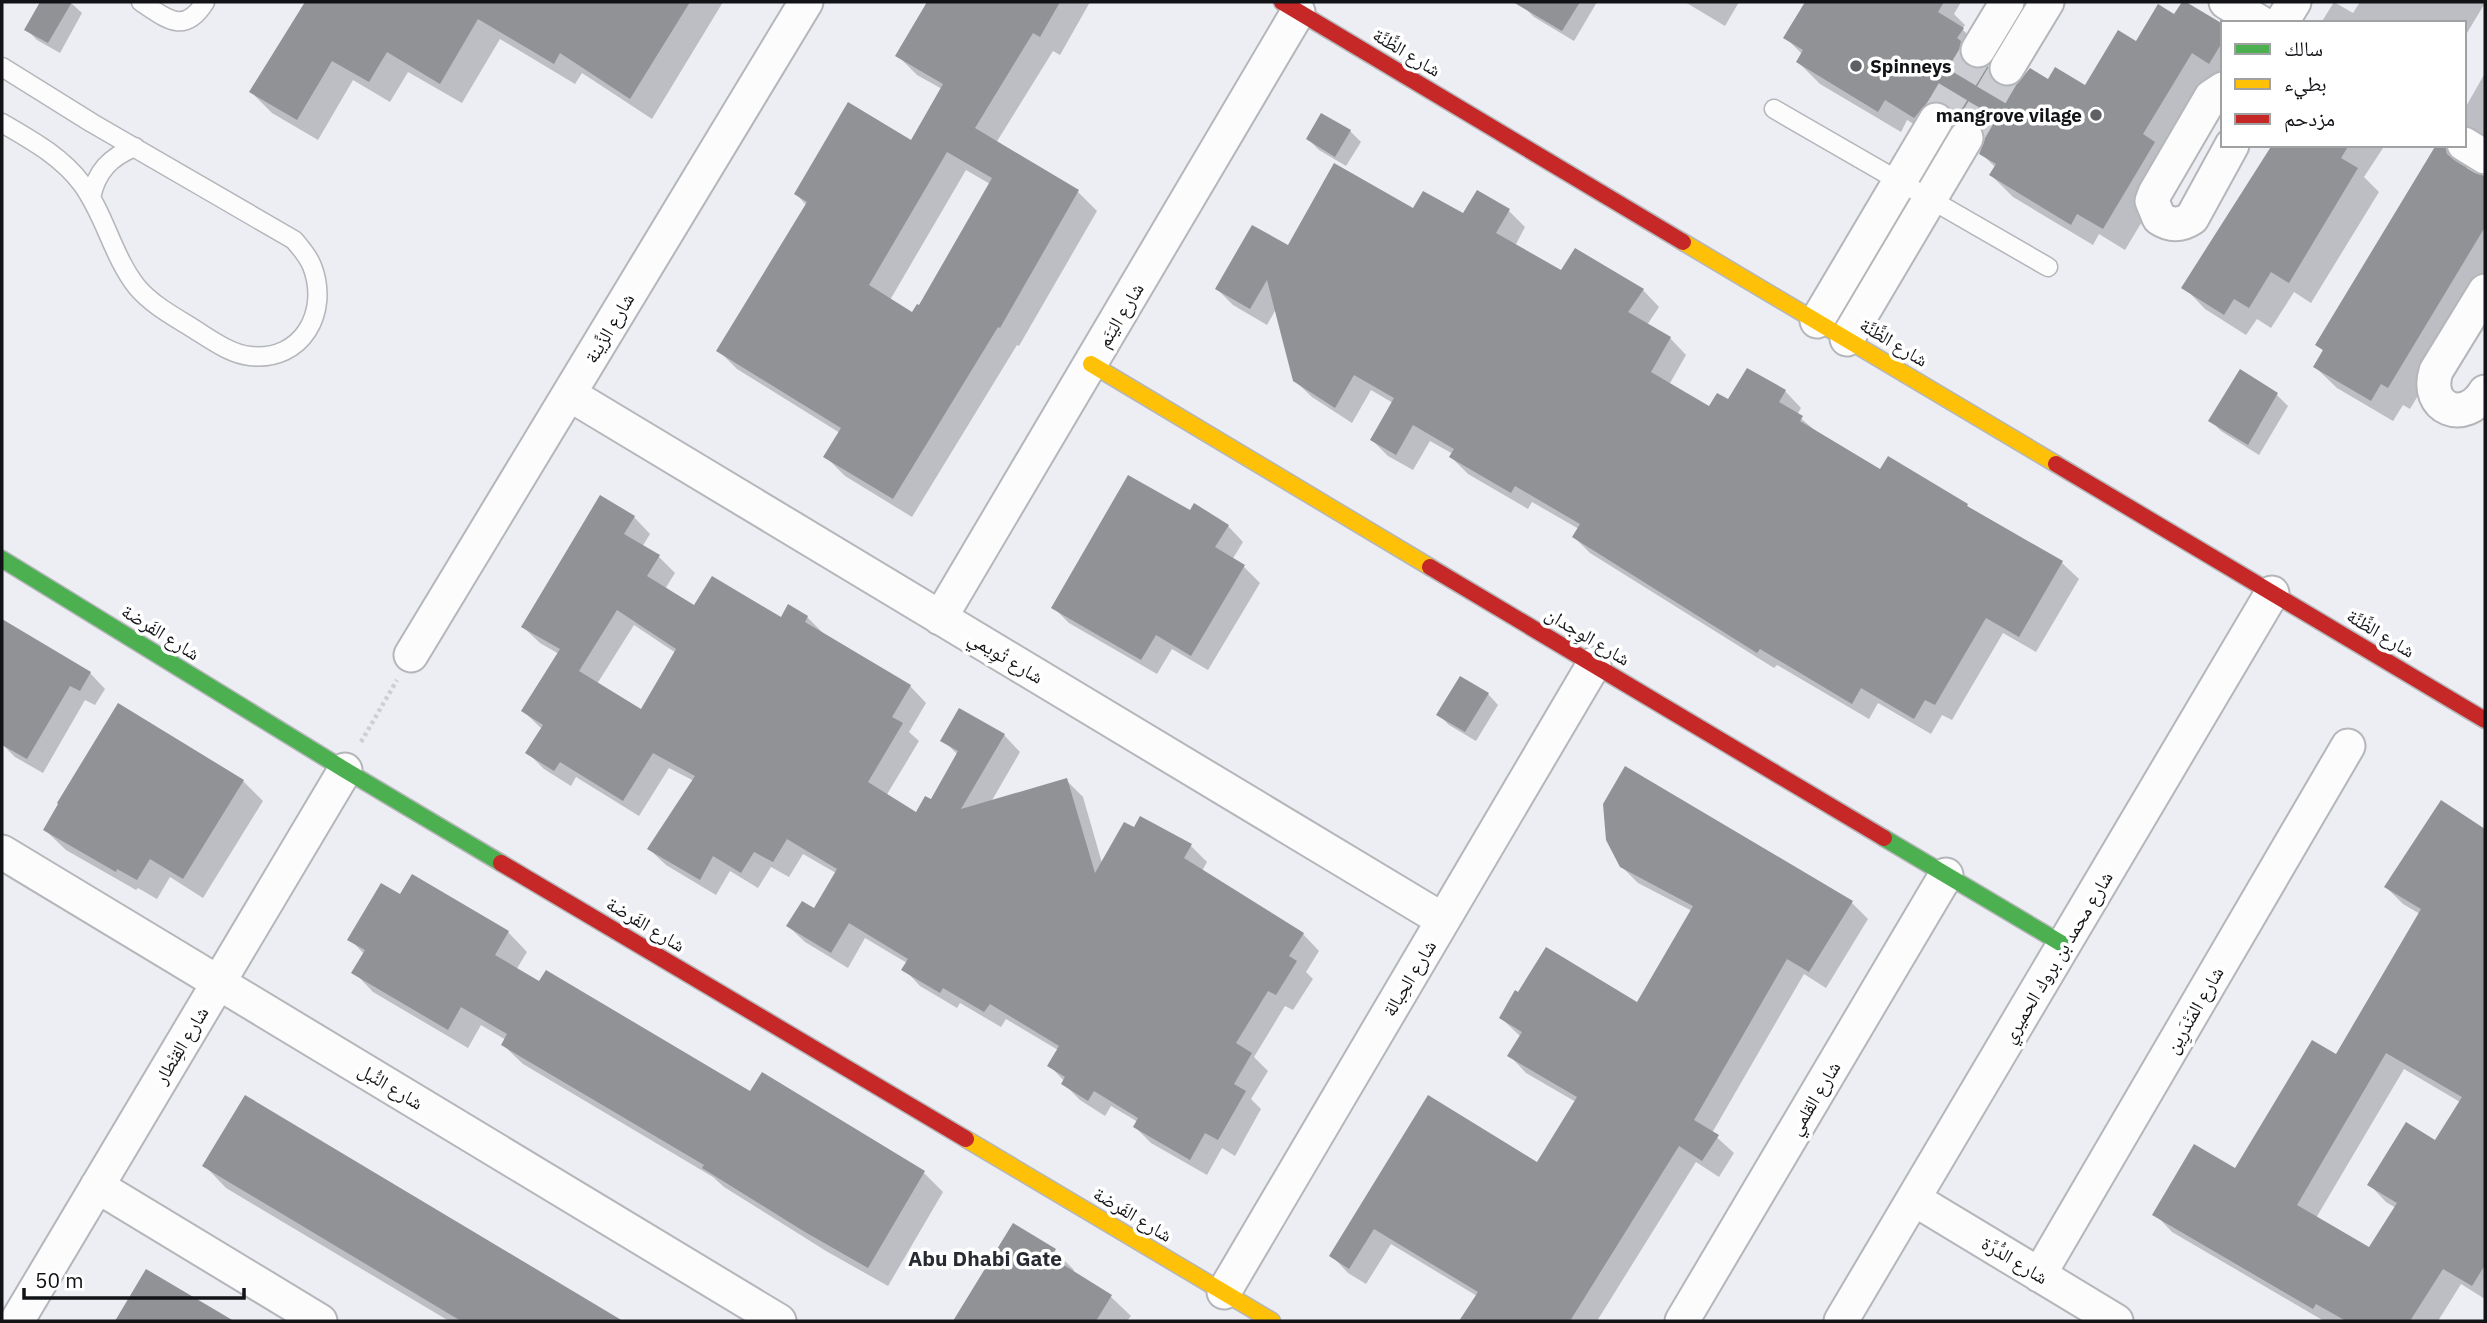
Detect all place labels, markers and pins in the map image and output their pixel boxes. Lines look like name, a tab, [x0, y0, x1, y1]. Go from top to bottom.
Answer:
place label: Spinneys	[1870, 54, 1952, 78]
marker: Spinneys	[1848, 58, 1864, 74]
place label: mangrove vilage	[1936, 103, 2082, 127]
marker: mangrove vilage	[2088, 107, 2104, 123]

